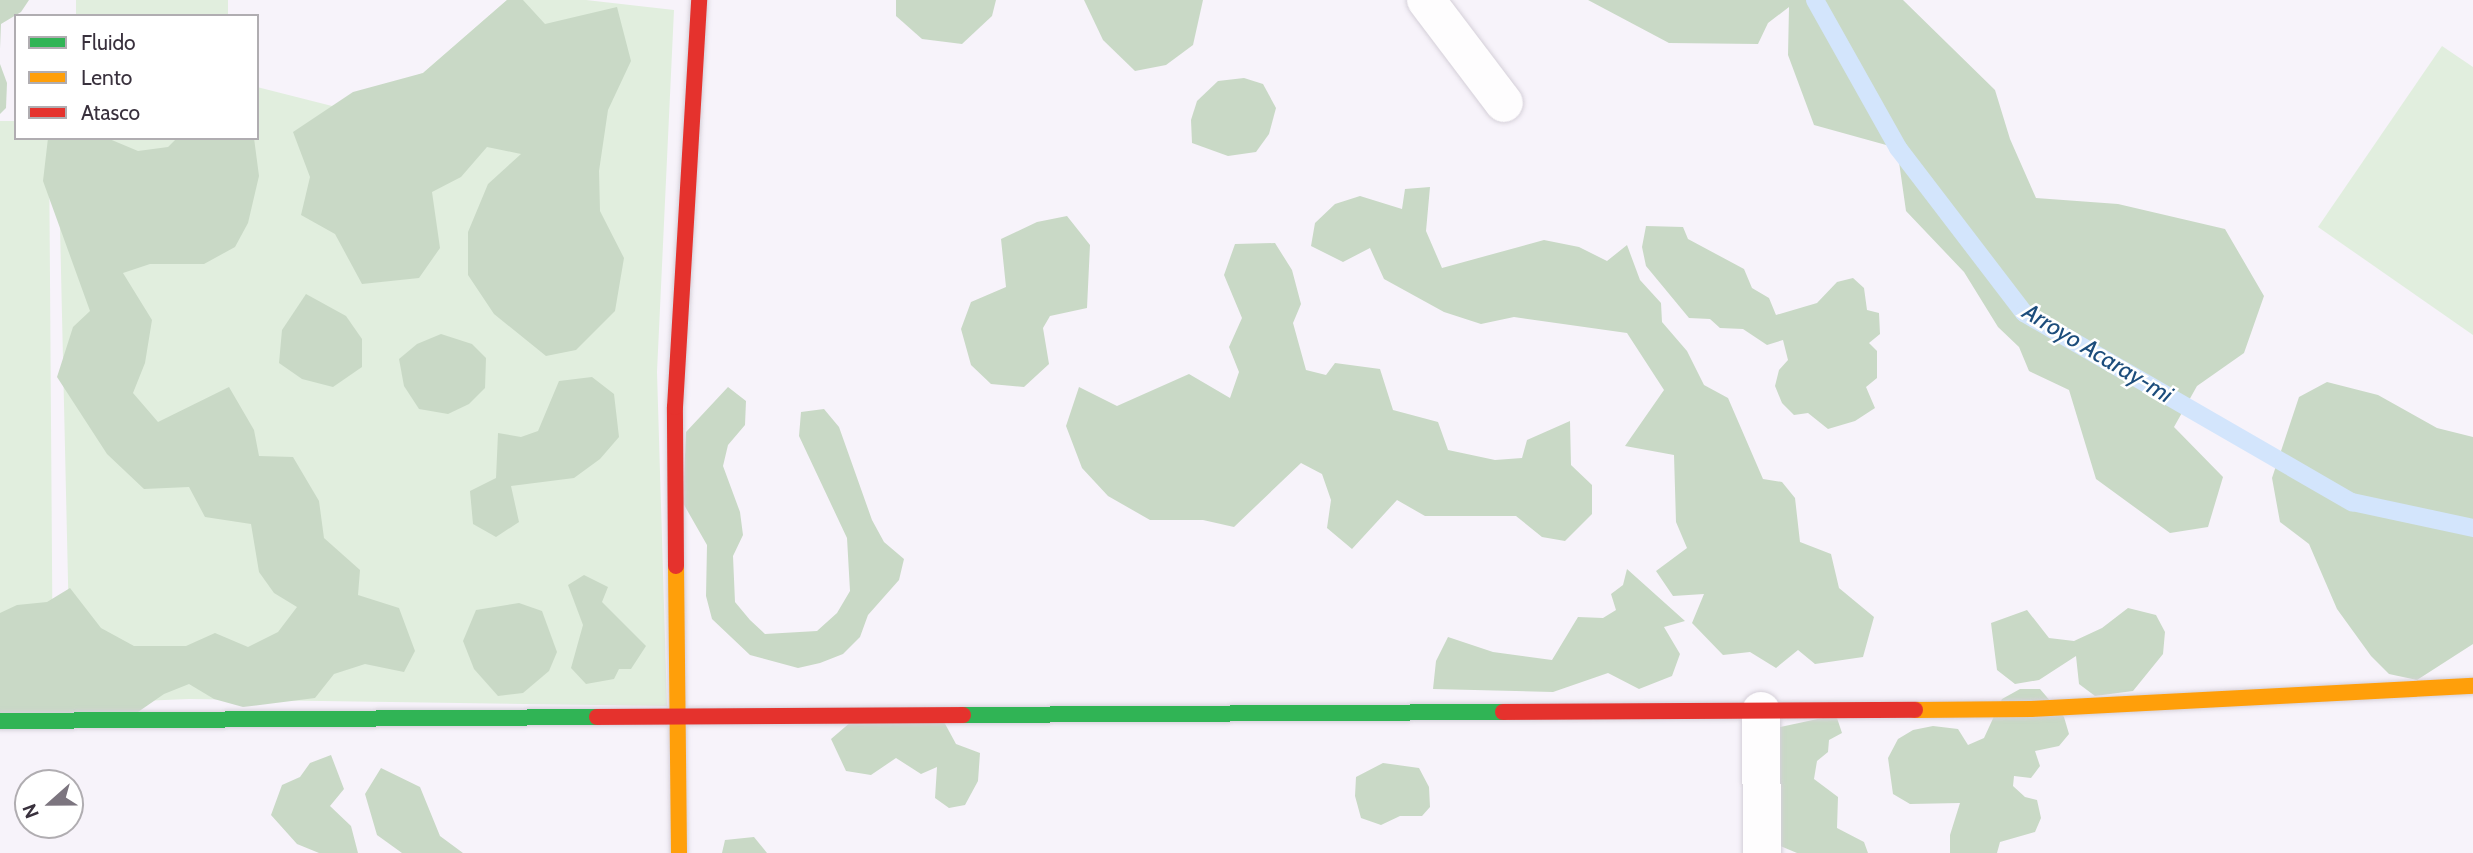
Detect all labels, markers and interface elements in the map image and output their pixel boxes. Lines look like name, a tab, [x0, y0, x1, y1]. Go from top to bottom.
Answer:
legend	[14, 14, 259, 140]
text: Fluido	[81, 30, 136, 55]
text: Lento	[81, 65, 132, 90]
text: Atasco	[81, 100, 140, 125]
water label: Arroyo Acaray-mi	[2018, 297, 2178, 409]
north arrow	[14, 769, 84, 839]
text: N	[18, 801, 44, 821]

